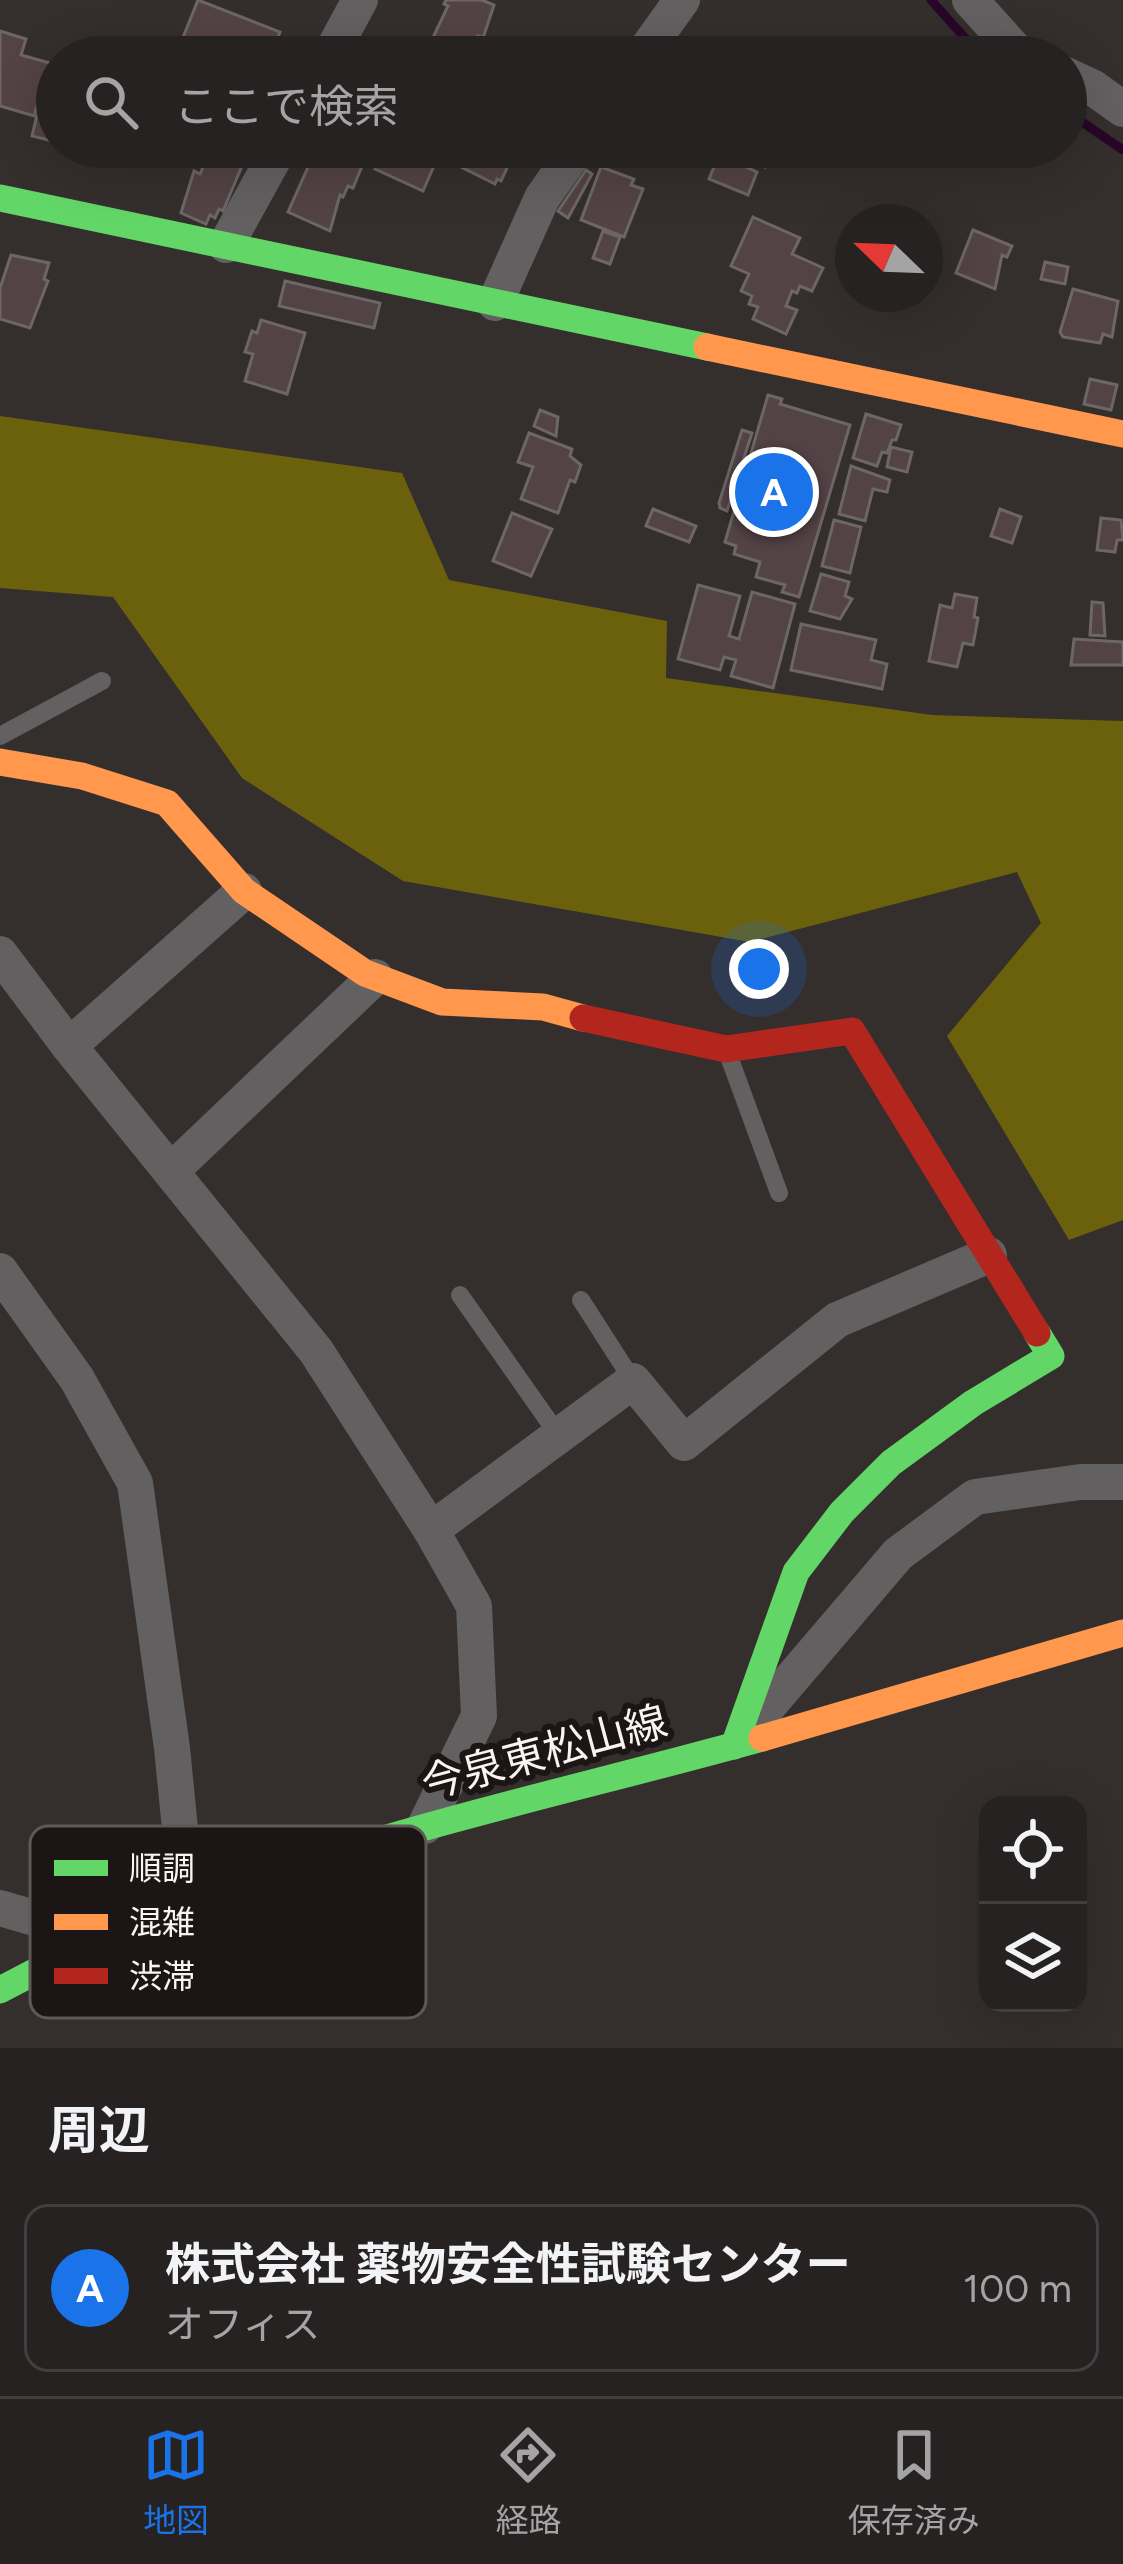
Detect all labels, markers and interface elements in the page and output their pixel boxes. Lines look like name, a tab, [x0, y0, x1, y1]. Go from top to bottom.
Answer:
search box	[36, 36, 1087, 168]
icon: search	[78, 69, 144, 135]
text: ここで検索	[174, 79, 399, 133]
north arrow	[835, 204, 943, 312]
pin: A	[735, 447, 813, 537]
your location	[729, 939, 789, 999]
street label: 今泉東松山線	[416, 1695, 672, 1810]
map controls	[979, 1796, 1087, 2012]
button: locate	[979, 1796, 1087, 1904]
legend	[30, 1826, 426, 2018]
text: 順調	[129, 1849, 195, 1888]
text: 混雑	[129, 1903, 195, 1942]
button: layers	[979, 1904, 1087, 2012]
text: 渋滞	[129, 1957, 195, 1996]
text: 周辺	[48, 2100, 150, 2161]
text: 株式会社 薬物安全性試験センター	[165, 2237, 851, 2291]
text: A	[76, 2265, 104, 2312]
text: 100 m	[963, 2265, 1072, 2312]
text: オフィス	[165, 2301, 320, 2348]
tab: 地図	[143, 2422, 209, 2542]
tab: 経路	[495, 2422, 561, 2542]
tab: 保存済み	[848, 2422, 980, 2542]

